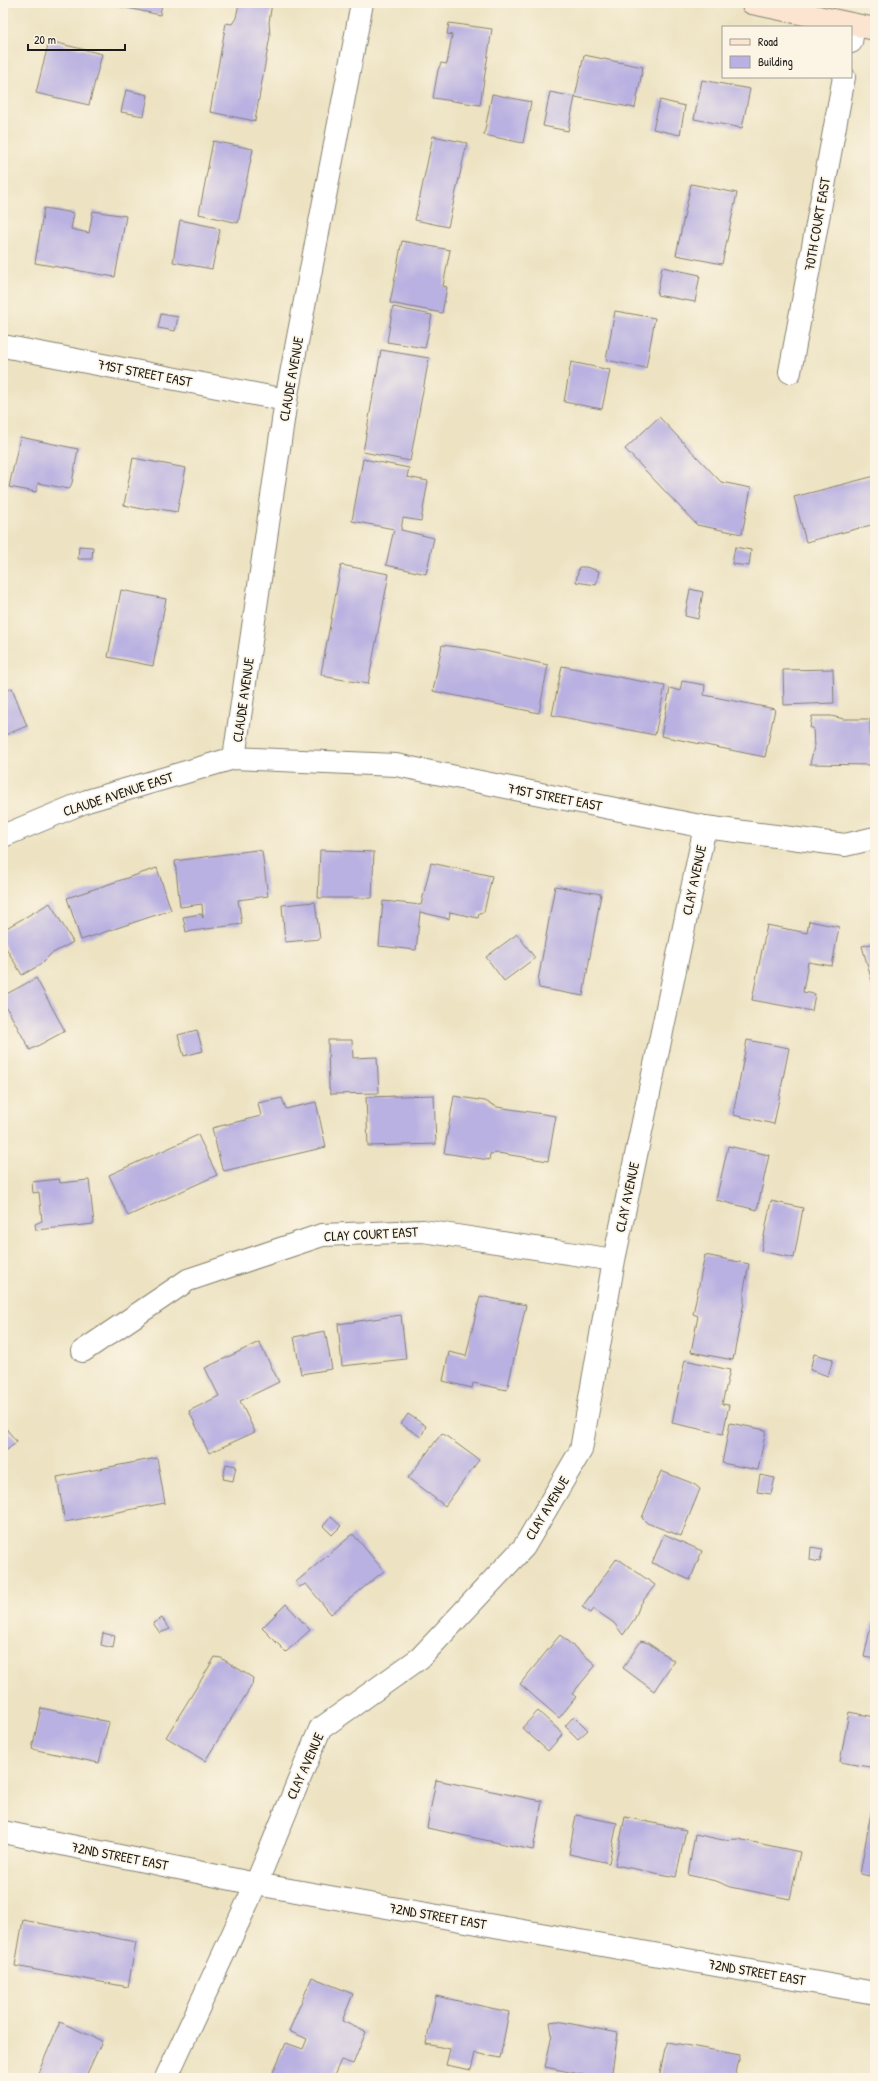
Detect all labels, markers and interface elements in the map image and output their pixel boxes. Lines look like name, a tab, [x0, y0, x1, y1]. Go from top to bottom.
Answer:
scale bar	[28, 26, 125, 52]
legend	[722, 26, 852, 78]
text: 20 m	[34, 31, 56, 48]
text: Road	[758, 33, 778, 50]
text: Building	[758, 53, 793, 70]
street label: 70TH COURT EAST	[799, 175, 834, 272]
street label: CLAUDE AVENUE	[274, 335, 307, 423]
street label: 71ST STREET EAST	[96, 354, 194, 391]
street label: CLAUDE AVENUE	[227, 656, 258, 744]
street label: CLAUDE AVENUE EAST	[60, 767, 176, 820]
street label: 71ST STREET EAST	[506, 778, 604, 815]
street label: CLAY AVENUE	[677, 843, 710, 917]
street label: CLAY AVENUE	[610, 1160, 643, 1234]
street label: CLAY COURT EAST	[323, 1222, 419, 1245]
street label: CLAY AVENUE	[520, 1472, 573, 1543]
street label: CLAY AVENUE	[281, 1729, 328, 1802]
street label: 72ND STREET EAST	[70, 1837, 171, 1874]
street label: 72ND STREET EAST	[388, 1898, 489, 1933]
street label: 72ND STREET EAST	[707, 1954, 808, 1989]

